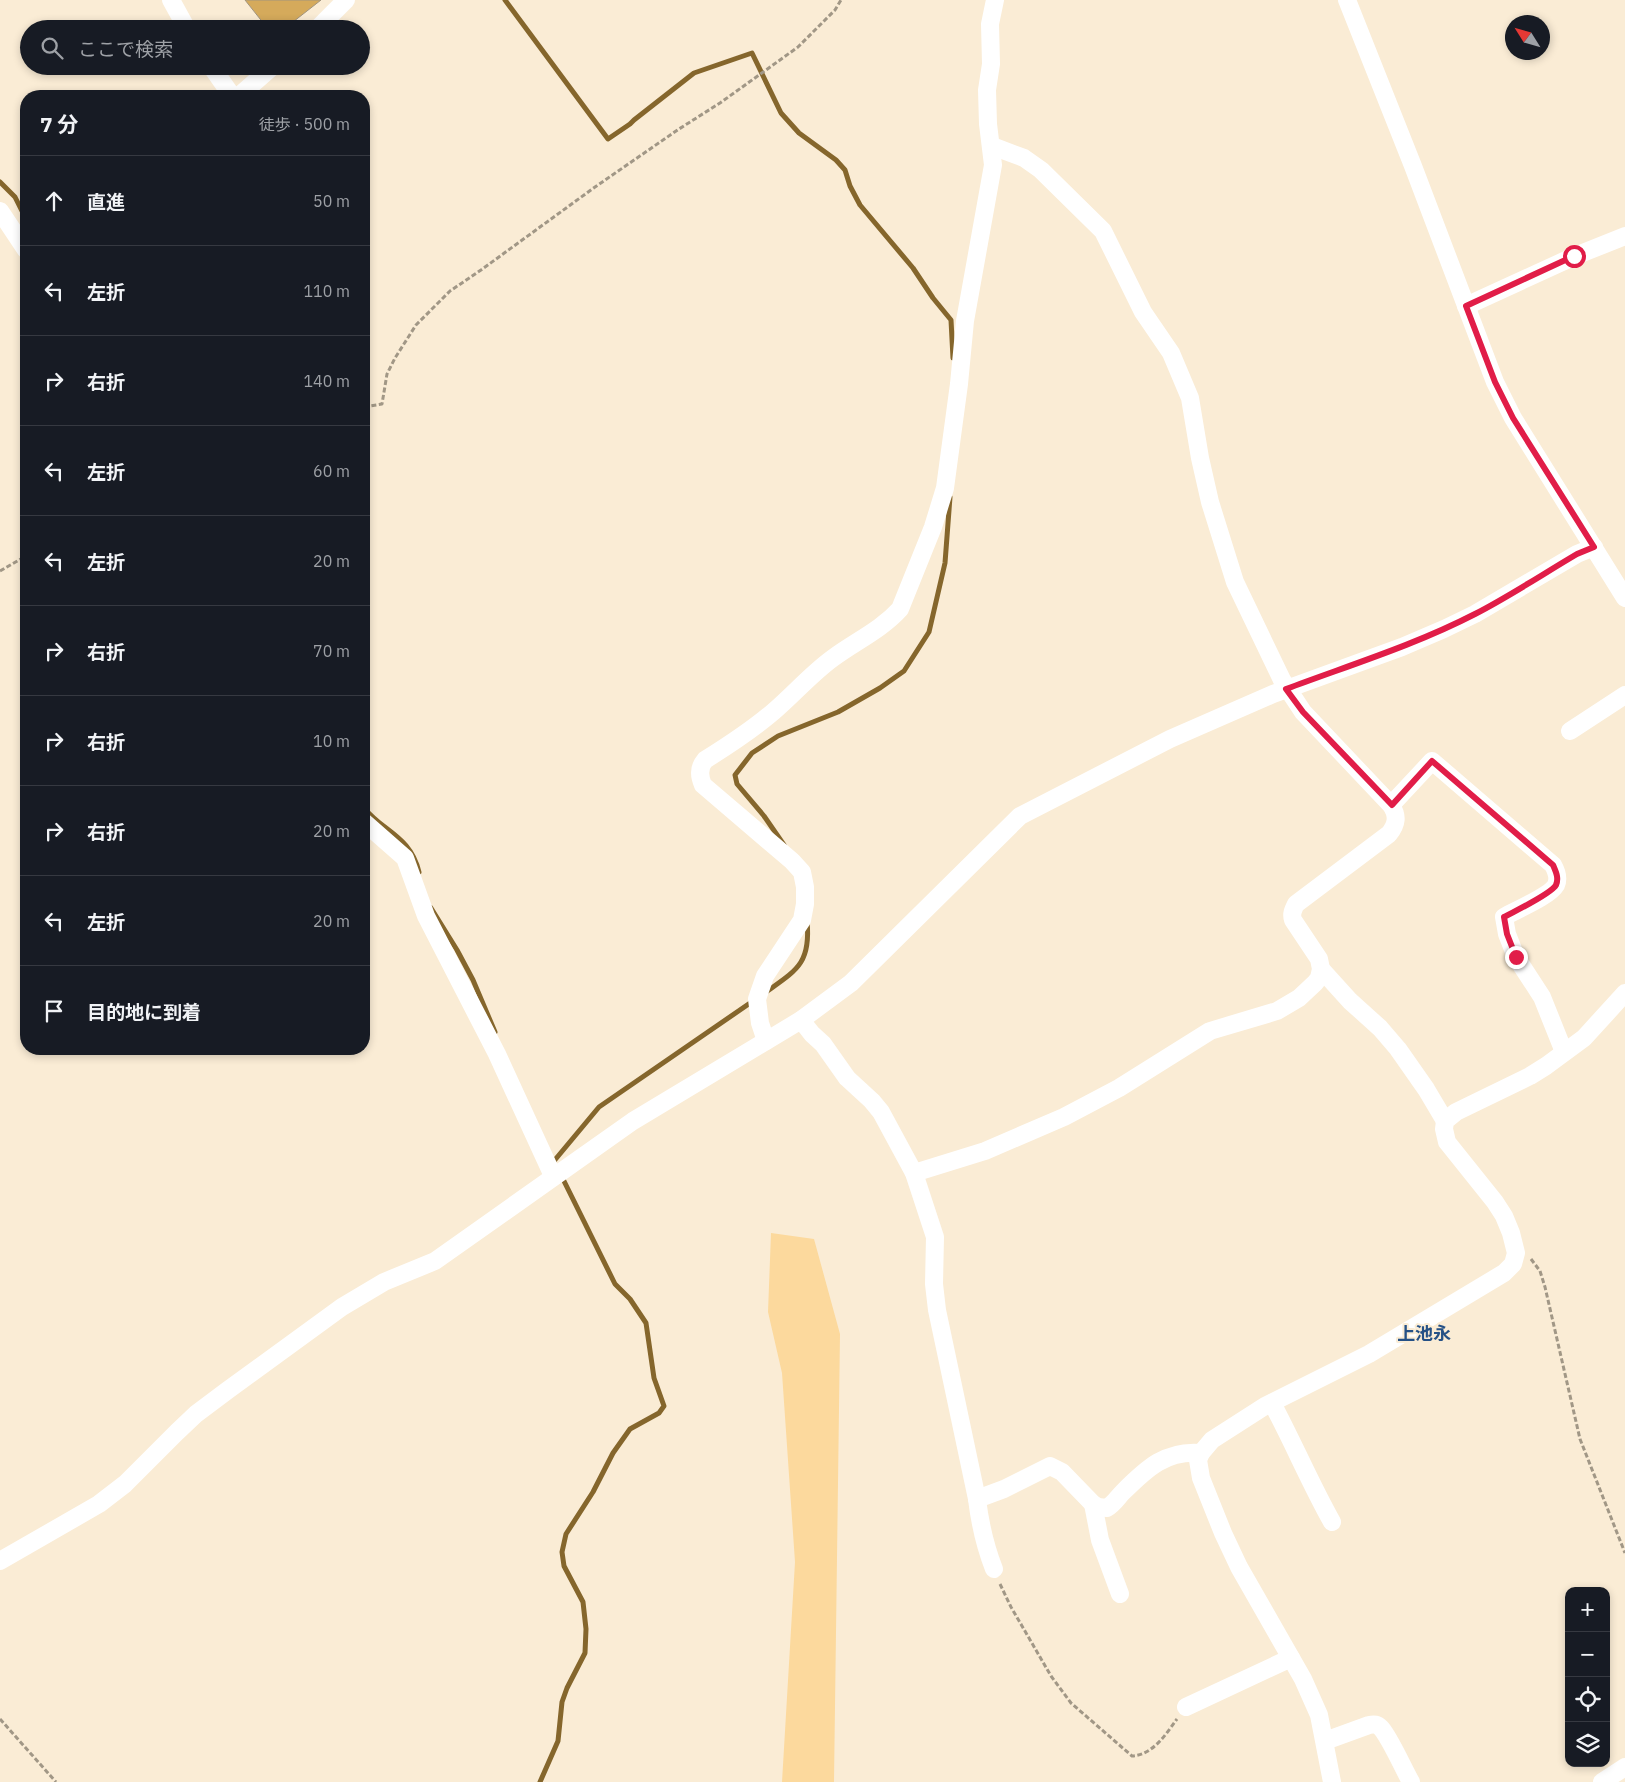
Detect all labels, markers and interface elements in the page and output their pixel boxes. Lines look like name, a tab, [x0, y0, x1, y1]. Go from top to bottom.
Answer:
north arrow	[1505, 15, 1550, 60]
search box	[20, 20, 370, 75]
icon: search	[38, 34, 66, 62]
text: ここで検索	[78, 37, 173, 61]
text: 7 分	[40, 110, 79, 138]
text: 徒歩 · 500 m	[259, 114, 350, 134]
icon: ahead	[40, 187, 68, 215]
text: 直進	[87, 190, 125, 214]
text: 50 m	[313, 191, 350, 211]
route start	[1563, 245, 1586, 268]
icon: left	[40, 277, 68, 305]
text: 左折	[87, 280, 125, 304]
text: 110 m	[303, 281, 350, 301]
icon: right	[40, 367, 68, 395]
text: 右折	[87, 370, 125, 394]
text: 140 m	[303, 371, 350, 391]
icon: left	[40, 457, 68, 485]
text: 左折	[87, 460, 125, 484]
text: 60 m	[313, 461, 350, 481]
icon: left	[40, 547, 68, 575]
text: 左折	[87, 550, 125, 574]
text: 20 m	[313, 551, 350, 571]
icon: right	[40, 637, 68, 665]
text: 右折	[87, 640, 125, 664]
text: 70 m	[313, 641, 350, 661]
icon: right	[40, 727, 68, 755]
text: 右折	[87, 730, 125, 754]
text: 10 m	[313, 731, 350, 751]
icon: right	[40, 817, 68, 845]
text: 右折	[87, 820, 125, 844]
text: 20 m	[313, 821, 350, 841]
icon: left	[40, 907, 68, 935]
text: 左折	[87, 910, 125, 934]
text: 20 m	[313, 911, 350, 931]
route end	[1505, 946, 1528, 969]
icon: arrive	[40, 997, 68, 1025]
text: 目的地に到着	[87, 1000, 201, 1024]
district label: 上池永	[1397, 1322, 1451, 1345]
map controls	[1565, 1587, 1610, 1767]
button: +	[1565, 1587, 1610, 1632]
button: −	[1565, 1632, 1610, 1677]
button: locate	[1565, 1677, 1610, 1722]
button: layers	[1565, 1722, 1610, 1767]

